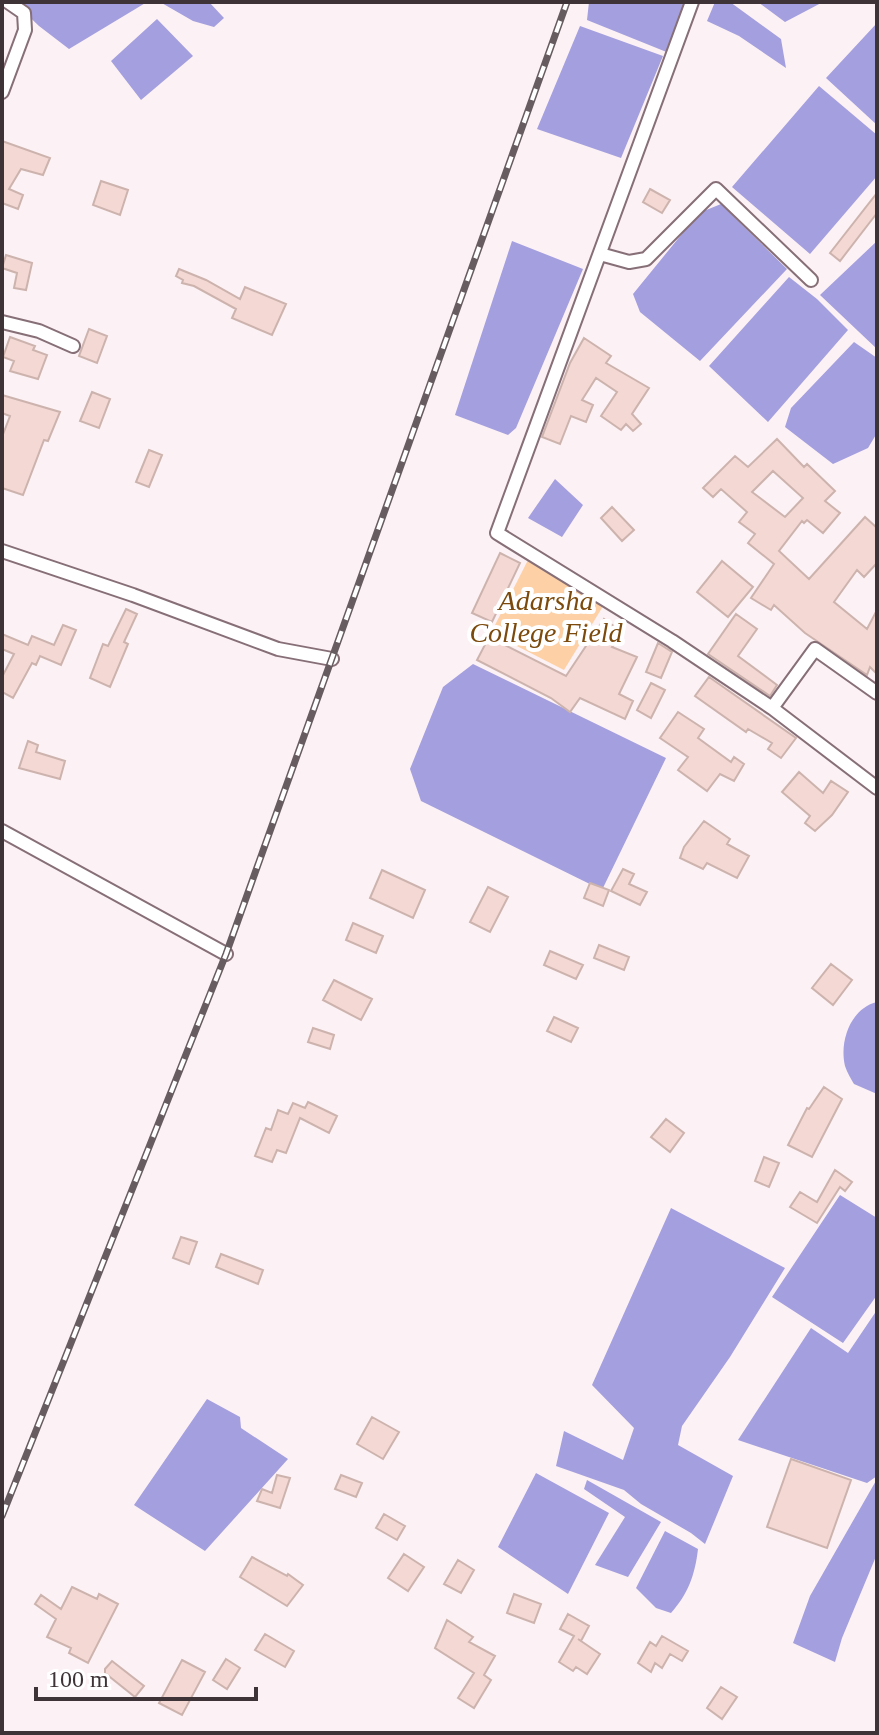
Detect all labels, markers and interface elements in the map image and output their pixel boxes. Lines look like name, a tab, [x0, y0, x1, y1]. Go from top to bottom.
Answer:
park label: Adarsha College Field	[469, 585, 624, 648]
scale bar	[36, 1651, 256, 1701]
text: 100 m	[48, 1666, 109, 1692]

